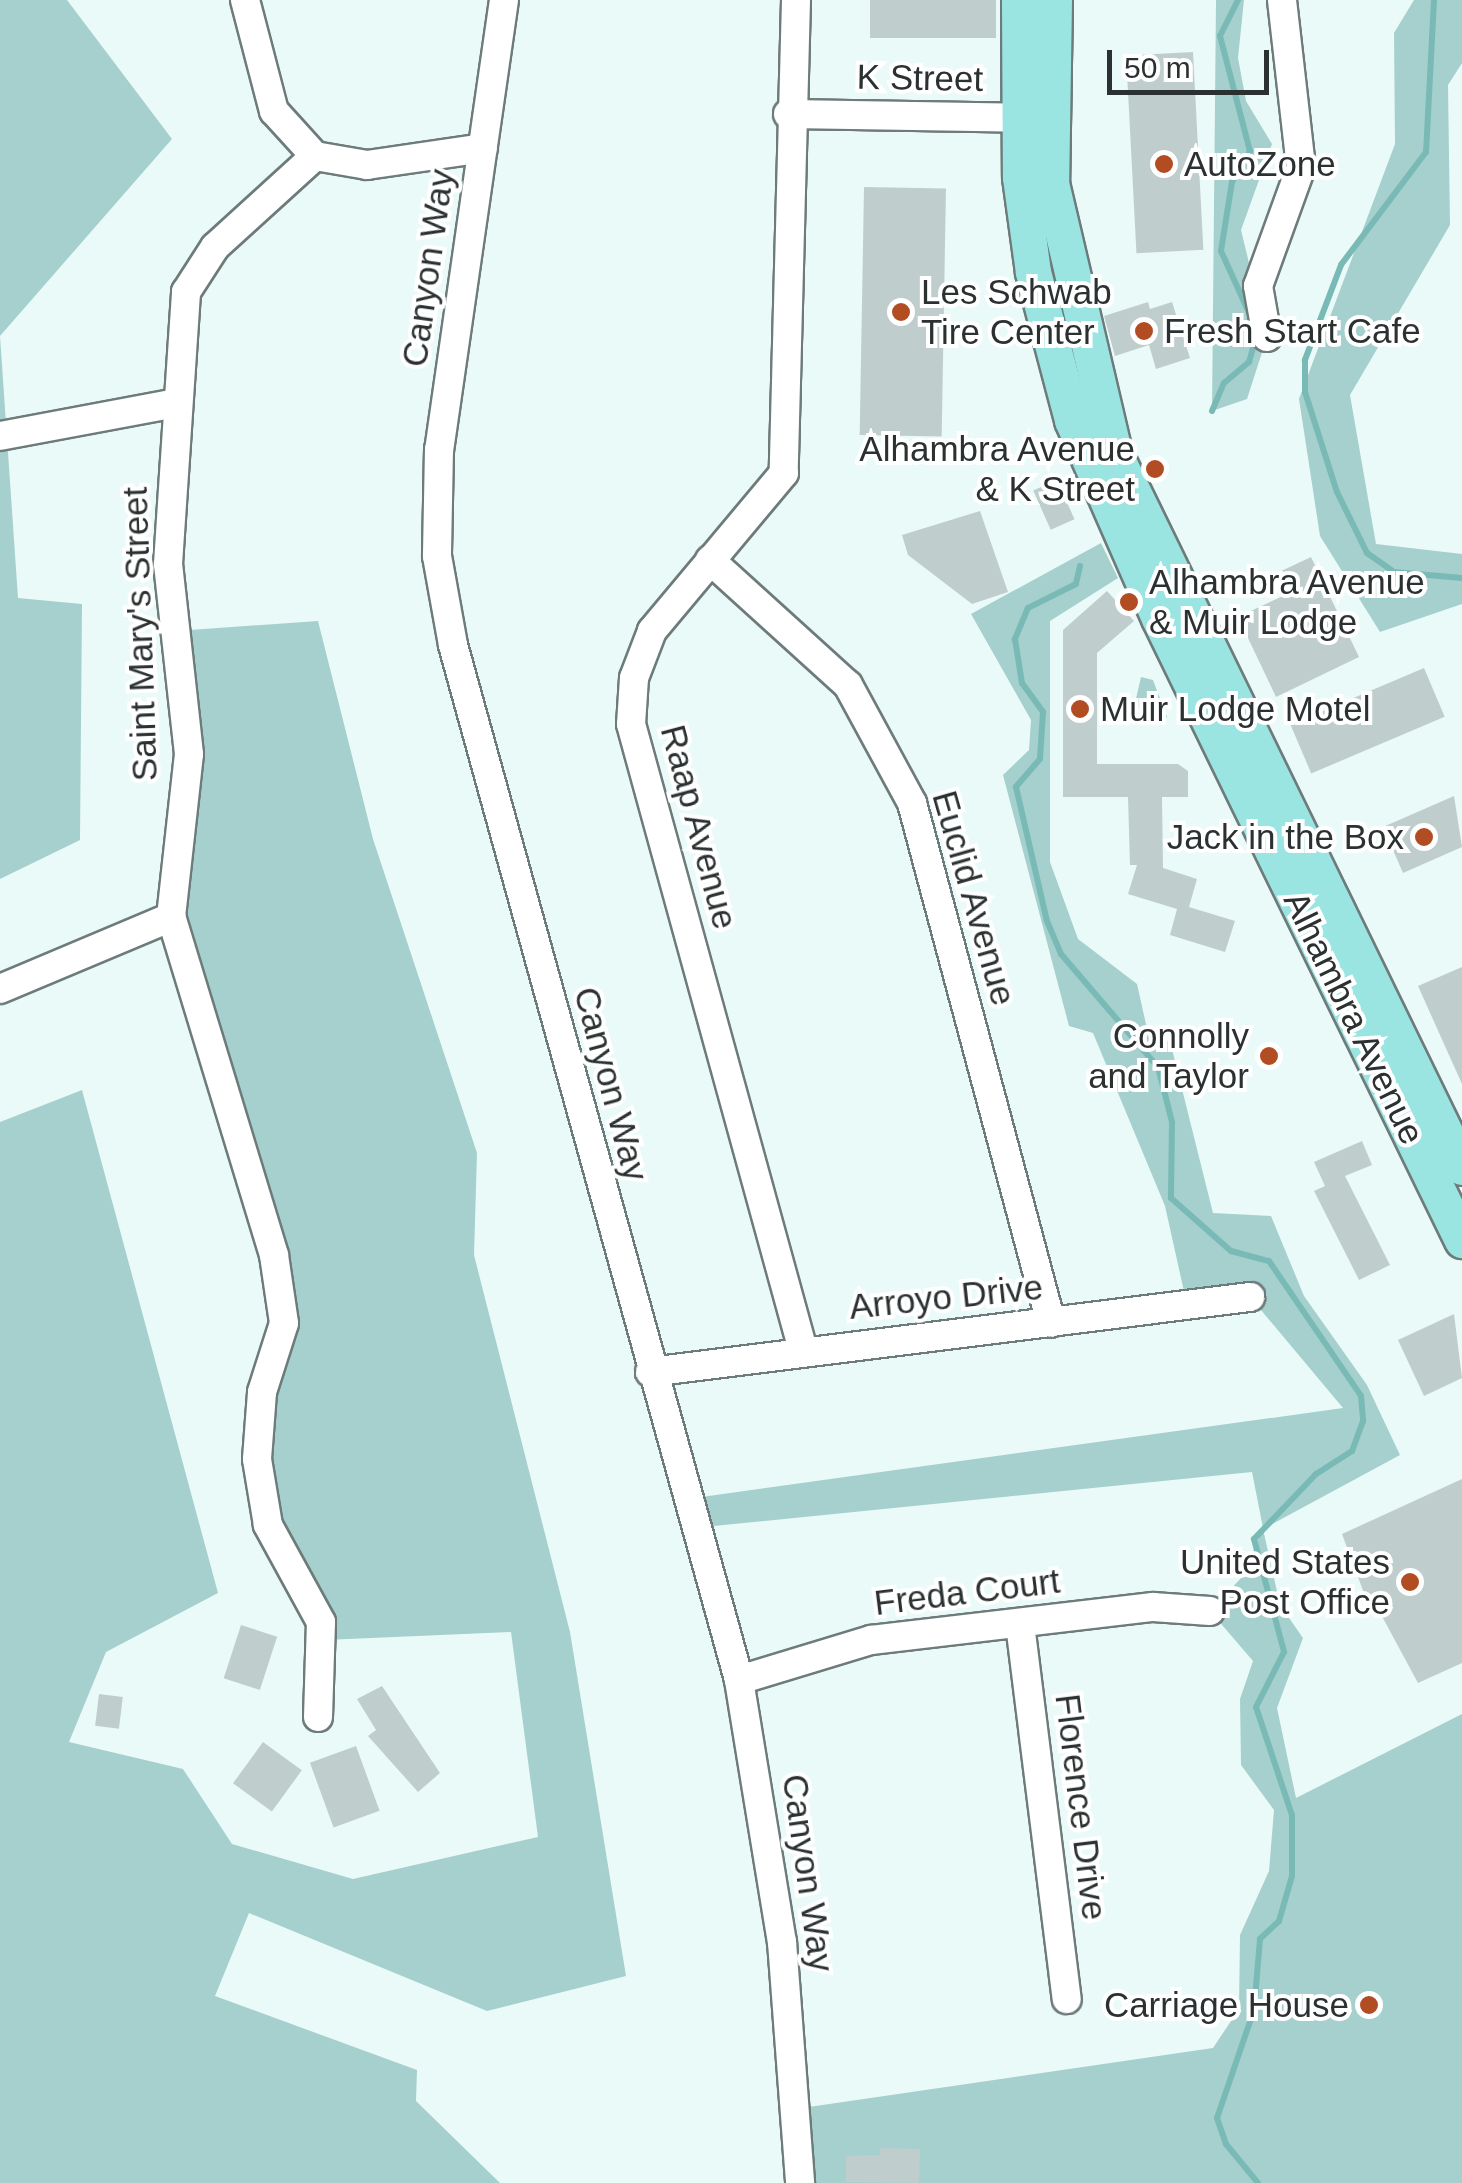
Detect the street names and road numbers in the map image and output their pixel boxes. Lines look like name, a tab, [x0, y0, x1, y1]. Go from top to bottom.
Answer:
street label: K Street	[856, 56, 984, 100]
street label: Canyon Way	[393, 167, 463, 369]
street label: Saint Mary's Street	[114, 486, 166, 782]
street label: Raap Avenue	[651, 719, 747, 935]
street label: Euclid Avenue	[923, 785, 1025, 1011]
street label: Alhambra Avenue	[1274, 884, 1434, 1152]
street label: Canyon Way	[565, 982, 657, 1186]
street label: Arroyo Drive	[847, 1266, 1045, 1328]
street label: Freda Court	[872, 1560, 1062, 1624]
street label: Florence Drive	[1046, 1692, 1116, 1922]
street label: Canyon Way	[773, 1772, 843, 1974]

